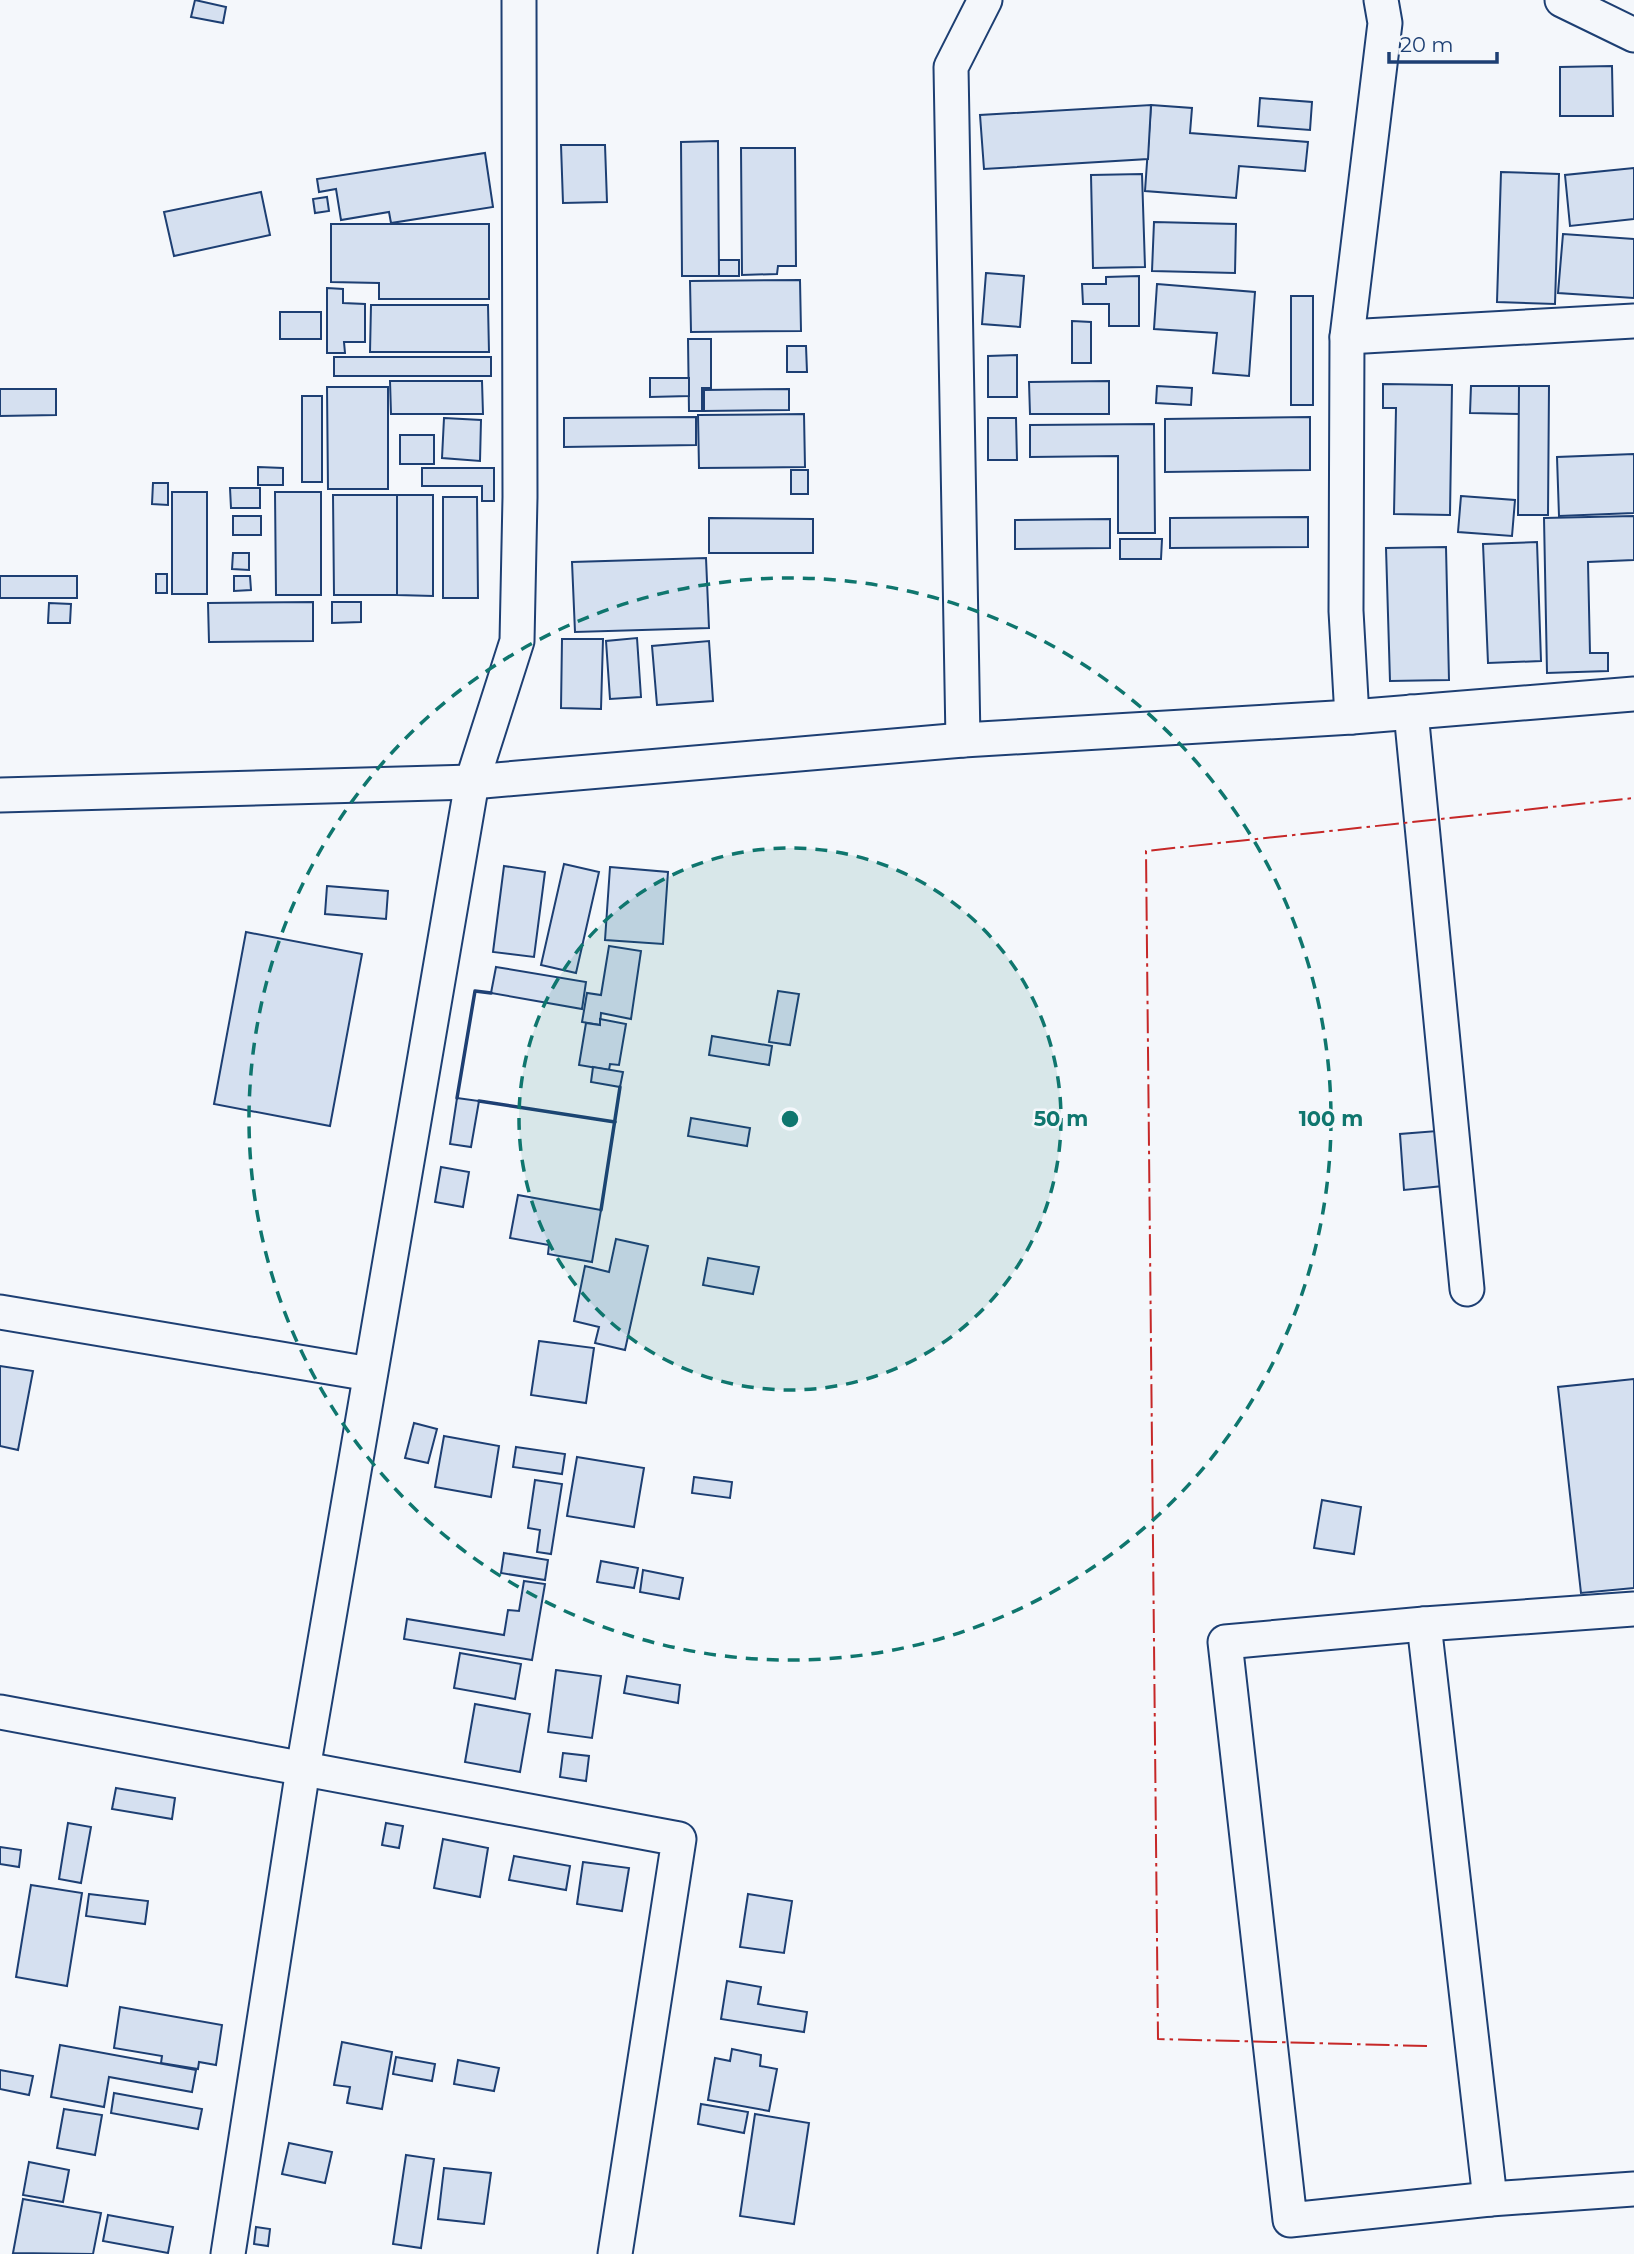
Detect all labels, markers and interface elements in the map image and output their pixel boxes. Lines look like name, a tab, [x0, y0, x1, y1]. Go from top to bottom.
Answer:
scale bar	[1389, 21, 1498, 65]
text: 20 m	[1400, 32, 1454, 57]
text: 50 m	[1034, 1106, 1088, 1131]
text: 100 m	[1299, 1106, 1363, 1131]
centre of rings	[778, 1107, 802, 1131]

